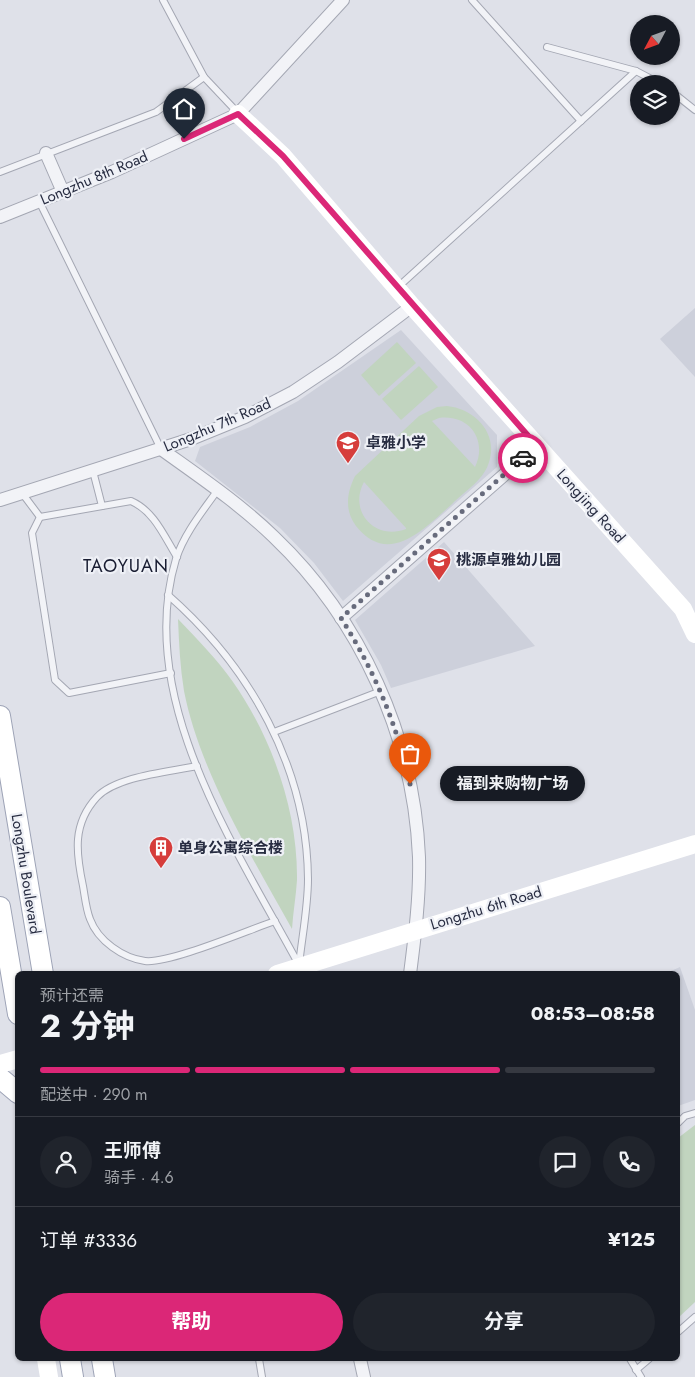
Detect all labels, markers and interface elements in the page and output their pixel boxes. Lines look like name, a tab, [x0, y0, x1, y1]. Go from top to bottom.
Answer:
north arrow	[630, 15, 680, 65]
map controls	[630, 15, 680, 125]
button: layers	[630, 75, 680, 125]
pin	[163, 88, 205, 139]
icon: home	[170, 95, 198, 123]
street label: Longzhu 8th Road	[37, 145, 151, 211]
street label: Longzhu 7th Road	[160, 392, 274, 458]
school or university icon: 卓雅小学	[335, 430, 361, 464]
place label: 卓雅小学	[366, 432, 426, 454]
courier	[498, 433, 548, 483]
icon: car	[509, 444, 537, 472]
street label: Longjing Road	[552, 464, 630, 548]
school or university icon: 桃源卓雅幼儿园	[426, 547, 452, 581]
place label: 桃源卓雅幼儿园	[456, 549, 561, 571]
district label: TAOYUAN	[83, 553, 169, 579]
pin	[389, 733, 431, 784]
icon: bag	[396, 740, 424, 768]
callout: 福到来购物广场	[440, 766, 585, 802]
text: 福到来购物广场	[456, 772, 569, 795]
street label: Longzhu Boulevard	[6, 812, 46, 936]
building icon: 单身公寓综合楼	[148, 835, 174, 869]
place label: 单身公寓综合楼	[178, 837, 283, 859]
street label: Longzhu 6th Road	[428, 881, 544, 935]
text: 预计还需	[40, 984, 104, 1007]
text: 08:53–08:58	[531, 1000, 655, 1027]
text: 2 分钟	[40, 1003, 135, 1049]
text: 配送中 · 290 m	[40, 1083, 148, 1106]
button: person	[40, 1136, 92, 1188]
button: chat	[539, 1136, 591, 1188]
button: phone	[603, 1136, 655, 1188]
text: 王师傅	[104, 1137, 161, 1164]
text: 骑手 · 4.6	[104, 1166, 174, 1189]
text: ¥125	[608, 1226, 655, 1253]
text: 订单 #3336	[40, 1227, 137, 1254]
button: 帮助	[40, 1293, 343, 1351]
button: 分享	[353, 1293, 655, 1351]

